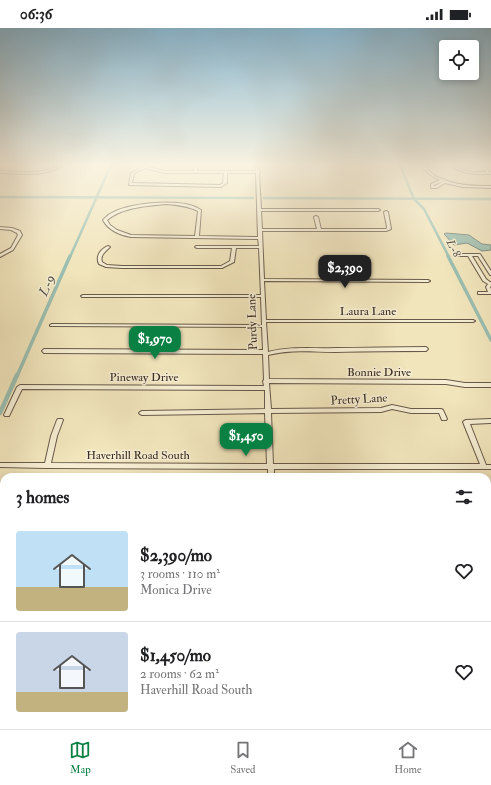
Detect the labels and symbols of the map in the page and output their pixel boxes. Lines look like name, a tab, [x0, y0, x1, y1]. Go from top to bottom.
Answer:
water label: L-8	[443, 236, 463, 259]
pin: $2,390	[312, 255, 378, 289]
water label: L-9	[35, 272, 59, 300]
street label: Purdy Lane	[244, 294, 261, 350]
street label: Laura Lane	[340, 304, 396, 319]
pin: $1,970	[122, 326, 188, 360]
street label: Bonnie Drive	[347, 365, 411, 380]
street label: Pineway Drive	[110, 370, 178, 385]
street label: Pretty Lane	[330, 391, 388, 408]
pin: $1,450	[213, 423, 279, 457]
street label: Haverhill Road South	[86, 448, 191, 463]

